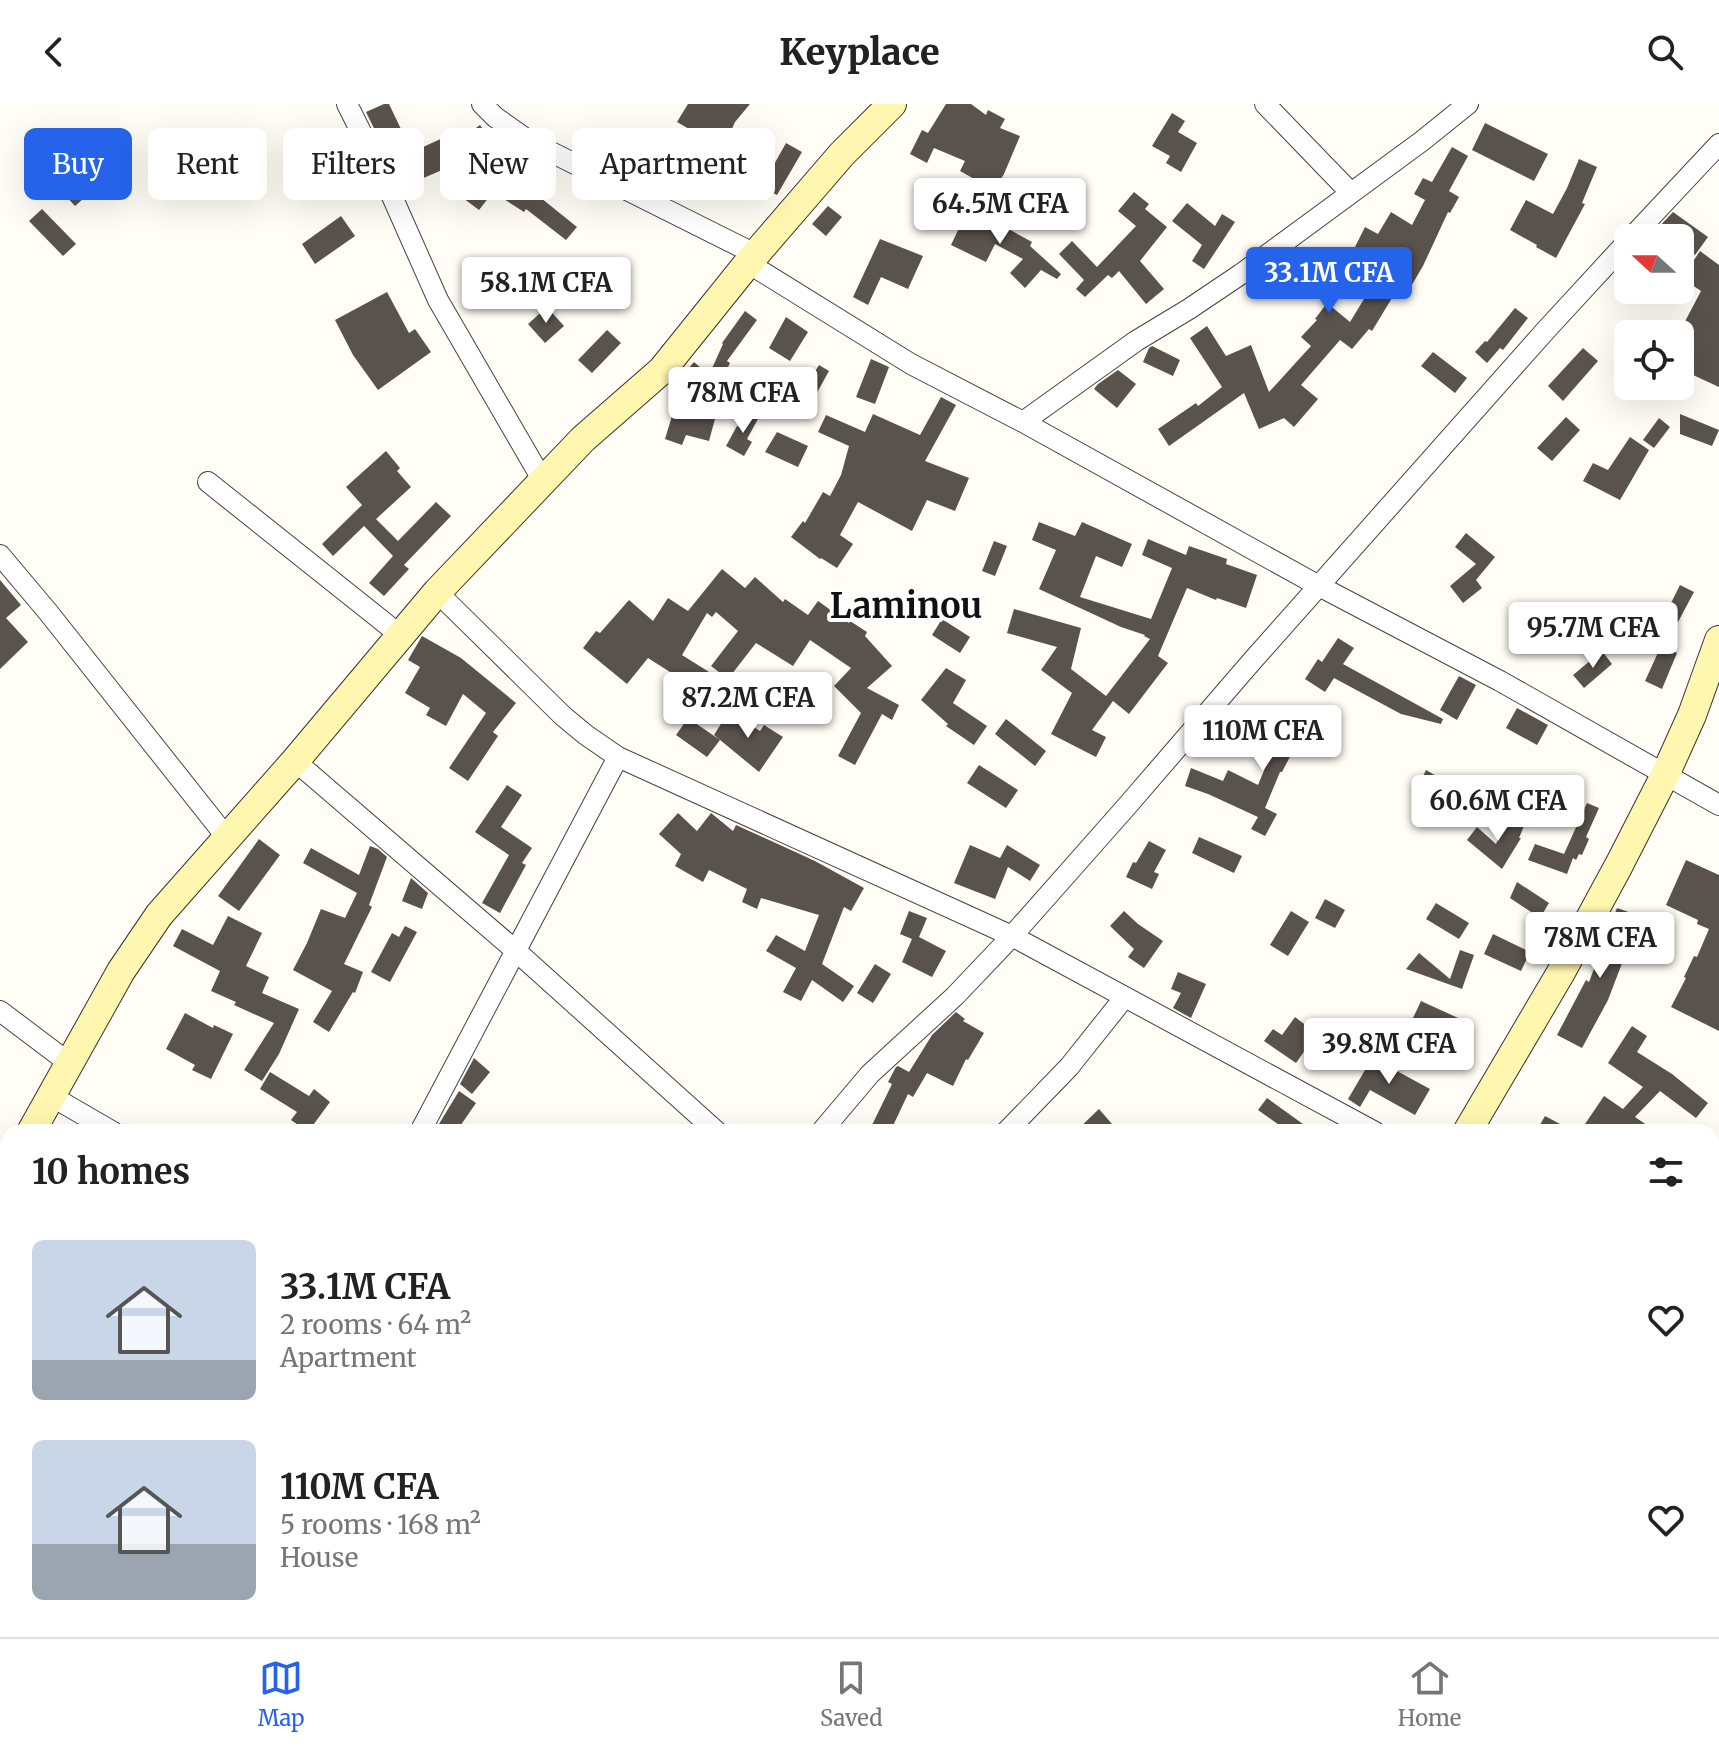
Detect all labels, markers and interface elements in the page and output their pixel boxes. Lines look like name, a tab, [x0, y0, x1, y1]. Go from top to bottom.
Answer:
icon: back	[32, 30, 76, 74]
text: Keyplace	[779, 30, 940, 75]
icon: search	[1643, 30, 1687, 74]
chip: Buy	[24, 128, 132, 200]
chip: Rent	[148, 128, 267, 200]
chip: Filters	[283, 128, 424, 200]
chip: New	[440, 128, 556, 200]
chip: Apartment	[572, 128, 775, 200]
pin: 64.5M CFA	[908, 178, 1092, 246]
text: 64.5M CFA	[932, 187, 1068, 220]
north arrow	[1614, 224, 1694, 304]
map controls	[1614, 224, 1694, 400]
pin: 33.1M CFA	[1237, 247, 1421, 315]
text: 33.1M CFA	[1264, 256, 1394, 289]
pin: 58.1M CFA	[454, 257, 638, 325]
text: 58.1M CFA	[480, 266, 612, 299]
button: locate	[1614, 320, 1694, 400]
pin: 78M CFA	[669, 367, 817, 435]
text: 78M CFA	[686, 376, 800, 409]
district label: Laminou	[830, 585, 982, 627]
pin: 95.7M CFA	[1501, 602, 1685, 670]
text: 95.7M CFA	[1527, 611, 1659, 644]
pin: 87.2M CFA	[656, 672, 840, 740]
text: 87.2M CFA	[681, 681, 815, 714]
pin: 110M CFA	[1180, 705, 1346, 773]
text: 110M CFA	[1202, 714, 1324, 747]
pin: 60.6M CFA	[1406, 775, 1590, 843]
text: 60.6M CFA	[1429, 784, 1567, 817]
pin: 78M CFA	[1526, 912, 1674, 980]
text: 78M CFA	[1543, 921, 1657, 954]
pin: 39.8M CFA	[1297, 1018, 1481, 1086]
text: 39.8M CFA	[1322, 1027, 1456, 1060]
icon: filters	[1644, 1150, 1688, 1194]
text: 10 homes	[32, 1151, 190, 1193]
text: 33.1M CFA	[280, 1266, 450, 1308]
icon: home	[96, 1272, 192, 1368]
icon: heart	[1644, 1298, 1688, 1342]
text: 2 rooms · 64 m²	[280, 1308, 471, 1341]
text: Apartment	[280, 1341, 417, 1374]
text: 110M CFA	[280, 1466, 439, 1508]
icon: home	[96, 1472, 192, 1568]
icon: heart	[1644, 1498, 1688, 1542]
text: 5 rooms · 168 m²	[280, 1508, 481, 1541]
text: House	[280, 1541, 358, 1574]
tab: Map	[258, 1656, 305, 1732]
tab: Saved	[820, 1656, 882, 1732]
tab: Home	[1398, 1656, 1461, 1732]

